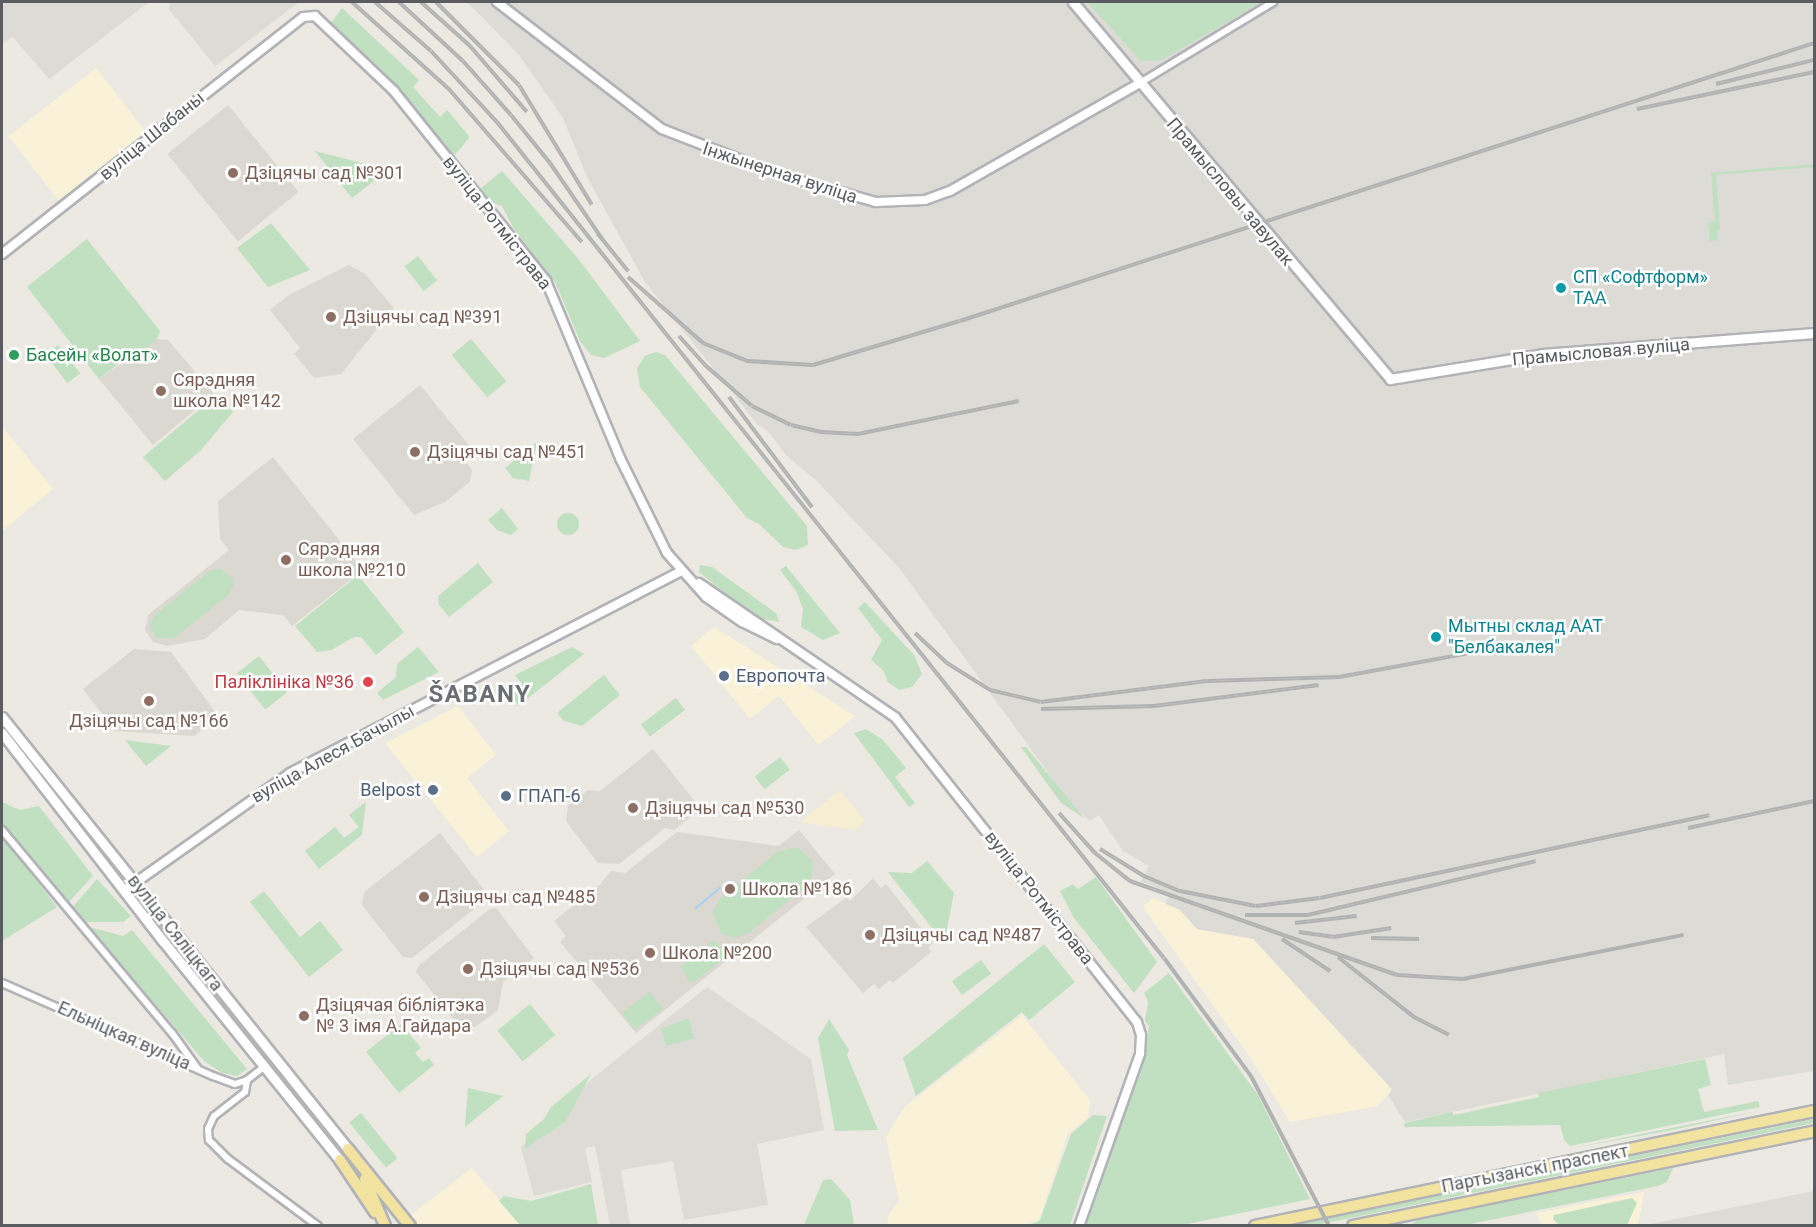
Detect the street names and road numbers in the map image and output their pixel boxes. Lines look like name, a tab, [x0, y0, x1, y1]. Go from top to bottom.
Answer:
street label: вуліца Шабаны	[95, 87, 209, 185]
street label: Прамысловы завулак	[1162, 114, 1298, 270]
street label: Інжынерная вуліца	[700, 138, 860, 208]
street label: вуліца Ротмістрава	[438, 152, 556, 294]
street label: Прамысловая вуліца	[1511, 333, 1691, 371]
street label: вуліца Алеся Бачылы	[248, 700, 418, 808]
street label: вуліца Ротмістрава	[980, 827, 1098, 969]
street label: вуліца Сяліцкага	[123, 870, 227, 996]
street label: Ельніцкая вуліца	[54, 997, 194, 1075]
street label: Партызанскі праспект	[1440, 1140, 1630, 1198]

